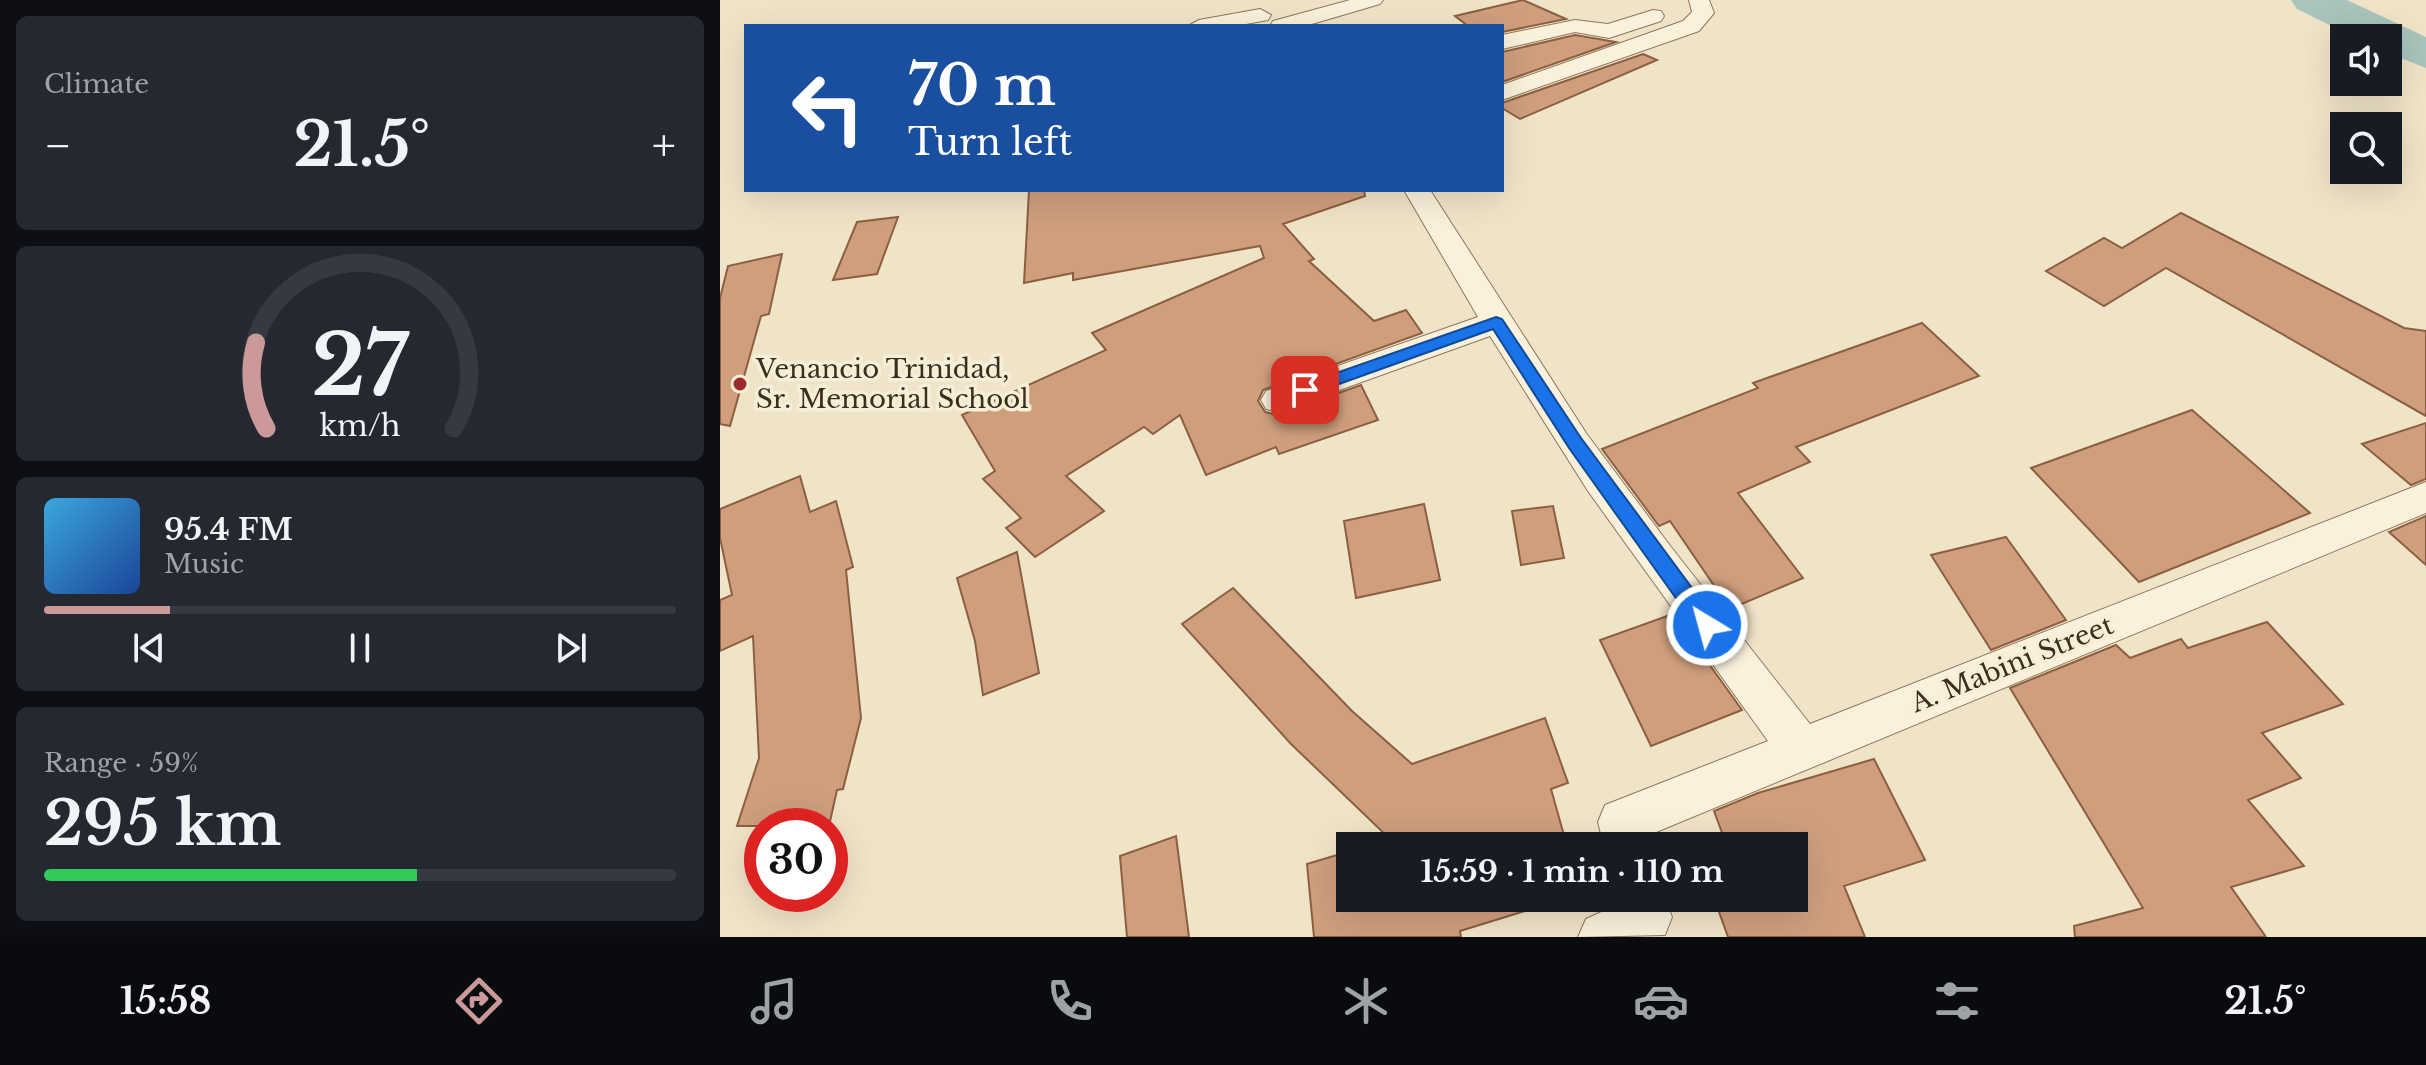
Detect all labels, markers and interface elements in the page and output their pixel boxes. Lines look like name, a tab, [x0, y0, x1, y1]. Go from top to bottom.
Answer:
map controls	[2330, 24, 2402, 184]
button: sound	[2330, 24, 2402, 96]
text: 70 m	[908, 51, 1056, 120]
icon: left	[776, 56, 880, 160]
text: Climate	[44, 68, 149, 100]
text: 21.5°	[294, 108, 430, 182]
button: search	[2330, 112, 2402, 184]
text: −	[44, 118, 72, 173]
text: +	[652, 118, 676, 173]
text: Turn left	[908, 120, 1072, 165]
text: 27	[311, 314, 410, 417]
place label: Venancio Trinidad, Sr. Memorial School	[755, 353, 1029, 415]
pin	[1271, 356, 1339, 424]
icon: arrive	[1283, 368, 1327, 412]
marker: Venancio Trinidad, Sr. Memorial School	[731, 375, 749, 393]
text: km/h	[319, 409, 401, 445]
text: 95.4 FM	[164, 511, 293, 548]
text: Music	[164, 548, 244, 580]
position arrow	[1665, 583, 1749, 667]
street label: A. Mabini Street	[1905, 609, 2118, 720]
icon: previous	[127, 626, 171, 670]
icon: pause	[338, 626, 382, 670]
icon: next	[549, 626, 593, 670]
text: Range · 59%	[44, 747, 198, 779]
text: 295 km	[44, 787, 281, 861]
speed limit sign: 30	[744, 808, 848, 912]
text: 15:59 · 1 min · 110 m	[1420, 853, 1724, 890]
icon: directions	[451, 973, 507, 1029]
icon: music	[746, 973, 802, 1029]
icon: phone	[1042, 973, 1098, 1029]
icon: climate	[1338, 973, 1394, 1029]
icon: car	[1633, 973, 1689, 1029]
icon: filters	[1929, 973, 1985, 1029]
text: 15:58	[120, 979, 211, 1024]
text: 21.5°	[2224, 979, 2306, 1024]

